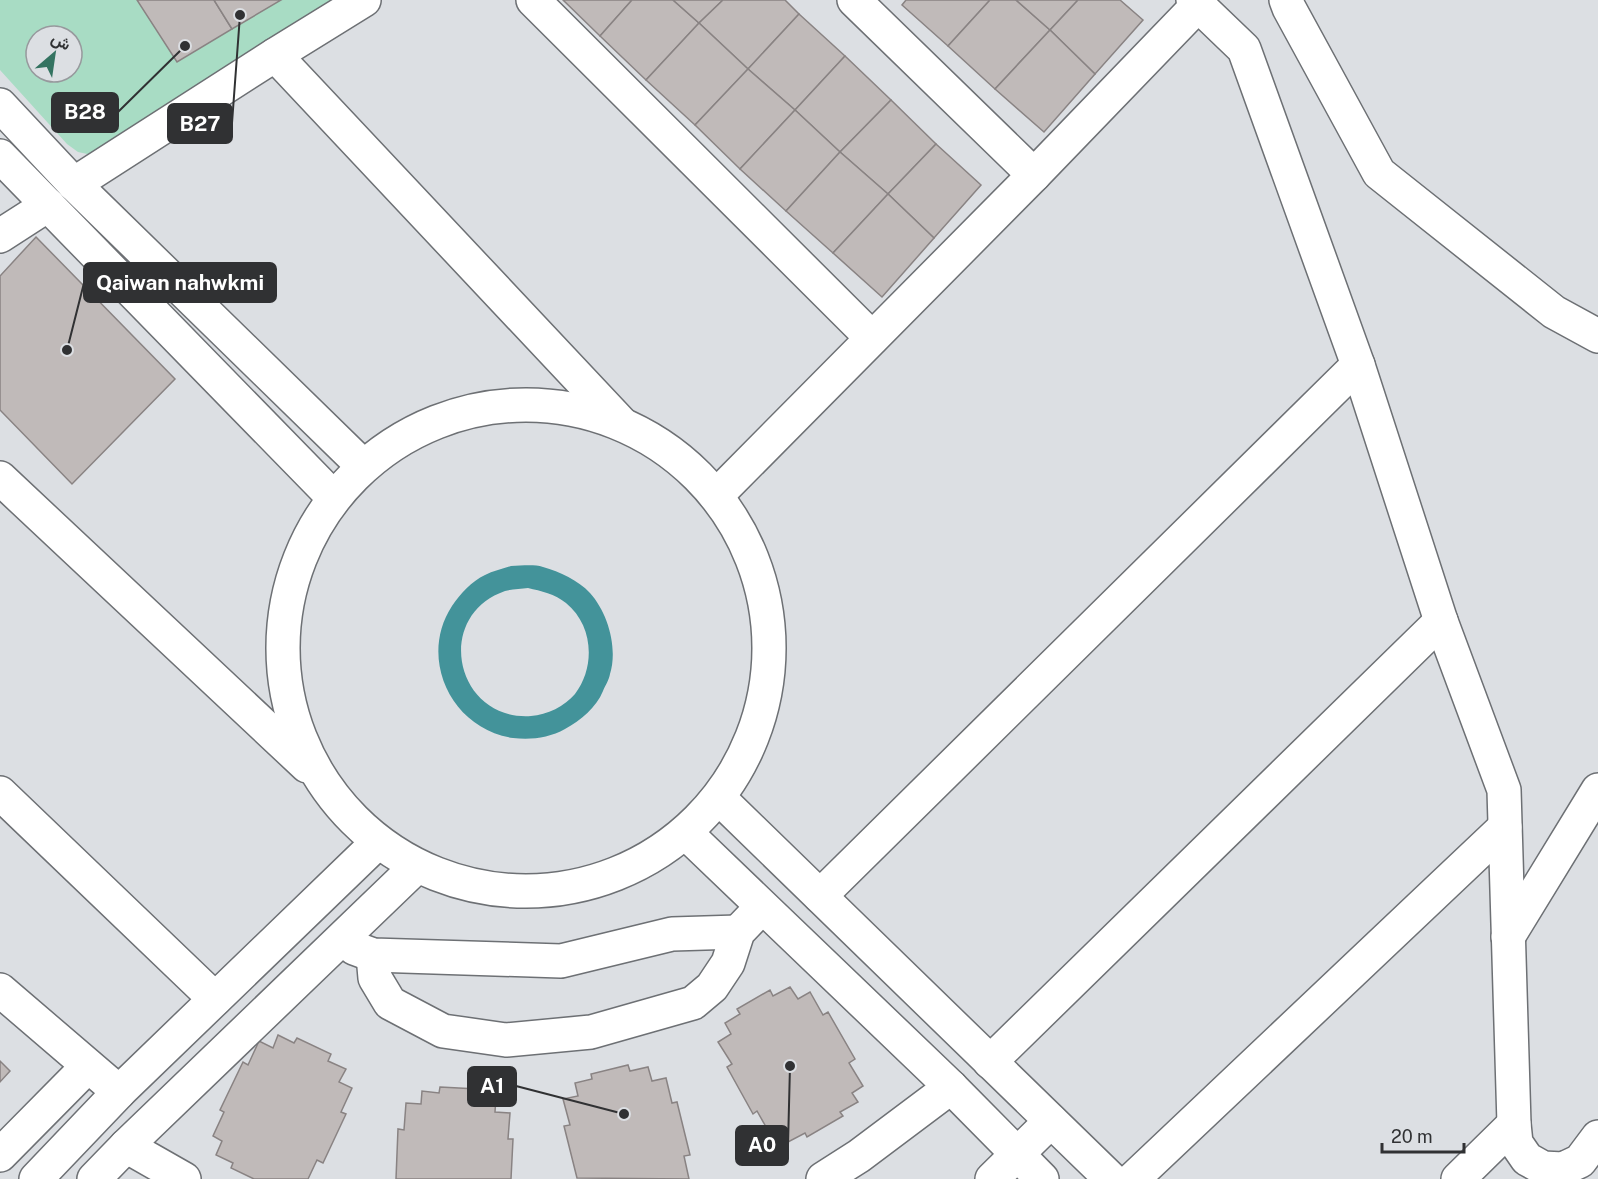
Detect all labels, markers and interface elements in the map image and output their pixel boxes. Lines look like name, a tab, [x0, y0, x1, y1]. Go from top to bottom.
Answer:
north arrow	[24, 24, 84, 84]
text: ش	[48, 28, 74, 54]
callout: B28	[52, 93, 118, 132]
text: B28	[64, 99, 106, 124]
callout: B27	[168, 104, 232, 143]
text: B27	[180, 111, 220, 136]
callout: Qaiwan nahwkmi	[84, 263, 276, 302]
text: Qaiwan nahwkmi	[96, 270, 264, 295]
callout: A1	[468, 1067, 516, 1106]
text: A1	[480, 1073, 504, 1098]
scale bar	[1382, 1116, 1464, 1154]
callout: A0	[736, 1126, 788, 1165]
text: 20 m	[1391, 1126, 1433, 1147]
text: A0	[748, 1132, 776, 1157]

